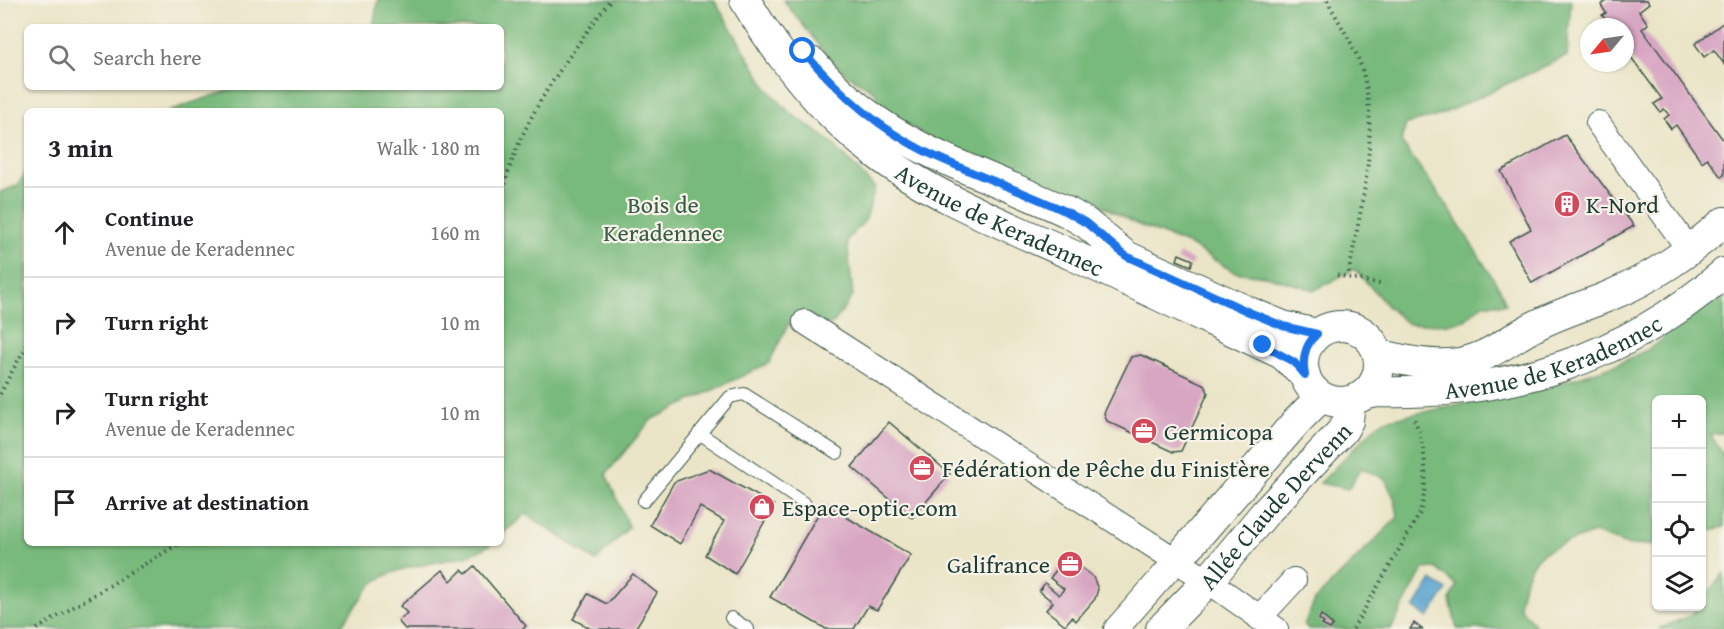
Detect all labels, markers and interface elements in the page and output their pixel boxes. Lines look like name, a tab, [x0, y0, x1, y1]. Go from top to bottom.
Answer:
north arrow	[1580, 18, 1634, 72]
search box	[24, 24, 504, 90]
route start	[789, 37, 815, 63]
icon: search	[45, 41, 78, 74]
text: Search here	[93, 41, 202, 73]
text: 3 min	[48, 128, 113, 167]
text: Walk · 180 m	[377, 133, 480, 162]
street label: Avenue de Keradennec	[889, 154, 1110, 285]
park label: Bois de Keradennec	[603, 187, 723, 250]
place label: K-Nord	[1586, 187, 1659, 222]
building icon: K-Nord	[1552, 189, 1582, 219]
text: Continue	[105, 202, 194, 234]
icon: ahead	[48, 216, 81, 249]
text: 160 m	[430, 218, 480, 247]
text: Avenue de Keradennec	[105, 234, 295, 263]
street label: Avenue de Keradennec	[1443, 305, 1669, 407]
icon: right	[48, 306, 81, 339]
text: Turn right	[105, 306, 208, 338]
text: 10 m	[440, 308, 480, 337]
route end	[1249, 331, 1275, 357]
text: Turn right	[105, 382, 208, 414]
map controls	[1652, 395, 1706, 611]
button: +	[1652, 395, 1706, 449]
icon: right	[48, 396, 81, 429]
text: 10 m	[440, 398, 480, 427]
text: Avenue de Keradennec	[105, 414, 295, 443]
place label: Germicopa	[1164, 414, 1273, 449]
street label: Allée Claude Dervenn	[1190, 414, 1360, 597]
office icon: Germicopa	[1129, 416, 1159, 446]
button: −	[1652, 449, 1706, 503]
place label: Fédération de Pêche du Finistère	[942, 451, 1270, 486]
office icon: Fédération de Pêche du Finistère	[907, 453, 937, 483]
icon: arrive	[48, 486, 81, 519]
text: Arrive at destination	[105, 486, 309, 518]
place label: Espace-optic.com	[782, 490, 958, 525]
shop icon: Espace-optic.com	[747, 492, 777, 522]
button: locate	[1652, 503, 1706, 557]
place label: Galifrance	[947, 547, 1050, 582]
office icon: Galifrance	[1055, 549, 1085, 579]
button: layers	[1652, 557, 1706, 611]

